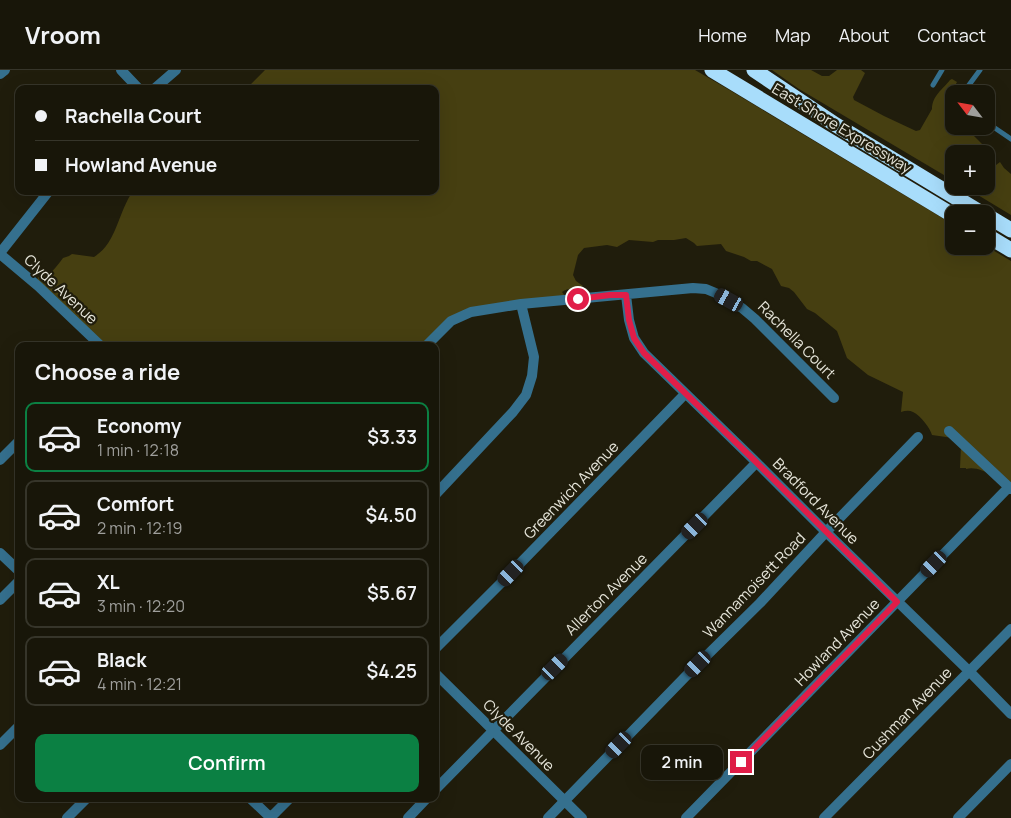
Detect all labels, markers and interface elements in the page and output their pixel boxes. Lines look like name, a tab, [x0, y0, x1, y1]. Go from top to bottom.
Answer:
text: Vroom	[25, 18, 101, 51]
text: Home	[698, 23, 747, 47]
text: Map	[775, 23, 811, 47]
text: About	[839, 23, 889, 47]
text: Contact	[917, 23, 986, 47]
street label: East Shore Expressway	[768, 78, 916, 178]
north arrow	[945, 85, 995, 135]
map controls	[945, 85, 995, 255]
text: Rachella Court	[65, 103, 202, 129]
button: +	[945, 145, 995, 195]
text: Howland Avenue	[65, 152, 217, 178]
button: −	[945, 205, 995, 255]
street label: Clyde Avenue	[20, 249, 103, 329]
car	[712, 286, 745, 314]
route start	[567, 288, 589, 310]
street label: Rachella Court	[753, 296, 841, 384]
text: Choose a ride	[35, 357, 180, 387]
text: Economy	[97, 413, 181, 439]
icon: car	[37, 415, 82, 460]
text: $3.33	[367, 424, 417, 450]
street label: Greenwich Avenue	[519, 436, 623, 544]
text: 1 min · 12:18	[97, 439, 179, 461]
street label: Bradford Avenue	[768, 453, 864, 549]
text: Comfort	[97, 491, 174, 517]
icon: car	[37, 493, 82, 538]
text: $4.50	[366, 502, 417, 528]
car	[679, 510, 710, 542]
text: 2 min · 12:19	[97, 517, 182, 539]
street label: Wannamoisett Road	[698, 528, 810, 642]
street label: Allerton Avenue	[560, 548, 652, 640]
car	[918, 548, 949, 580]
car	[495, 557, 526, 589]
text: XL	[97, 569, 120, 595]
icon: car	[37, 571, 82, 616]
text: $5.67	[367, 580, 417, 606]
street label: Howland Avenue	[790, 593, 884, 690]
text: 3 min · 12:20	[97, 595, 185, 617]
text: Black	[97, 647, 146, 673]
car	[682, 648, 713, 680]
icon: car	[37, 649, 82, 694]
car	[539, 651, 570, 683]
text: $4.25	[367, 658, 417, 684]
street label: Cushman Avenue	[858, 662, 957, 764]
text: 4 min · 12:21	[97, 673, 182, 695]
street label: Clyde Avenue	[478, 694, 560, 776]
car	[603, 729, 634, 761]
button: Confirm	[35, 734, 419, 792]
callout: 2 min	[641, 744, 724, 780]
text: 2 min	[662, 751, 702, 773]
route end	[730, 751, 752, 773]

